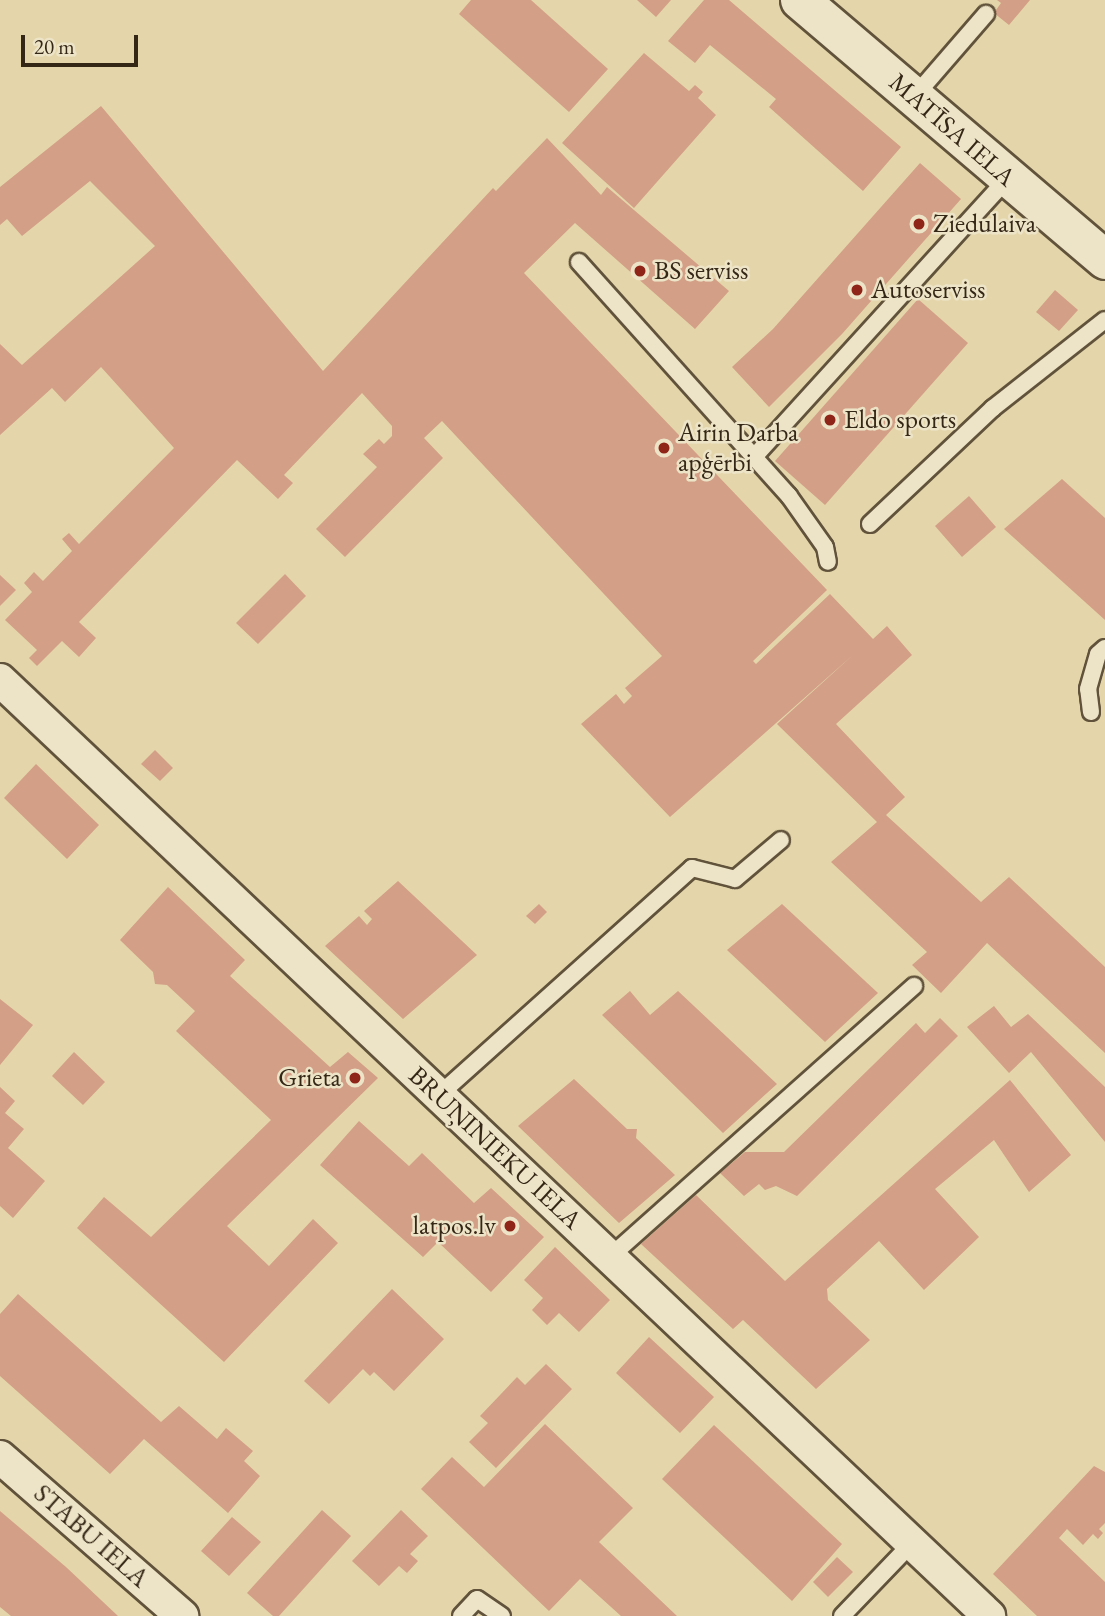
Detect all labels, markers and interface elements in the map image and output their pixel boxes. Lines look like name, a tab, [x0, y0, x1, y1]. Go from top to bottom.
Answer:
scale bar	[24, 21, 142, 65]
text: 20 m	[34, 33, 75, 60]
street label: MATĪSA IELA	[882, 67, 1022, 193]
place label: Ziedulaiva	[933, 208, 1036, 240]
marker: Ziedulaiva	[911, 216, 927, 232]
place label: BS serviss	[654, 255, 748, 287]
marker: BS serviss	[632, 263, 648, 279]
place label: Autoserviss	[871, 274, 986, 306]
marker: Autoserviss	[849, 282, 865, 298]
place label: Eldo sports	[844, 404, 956, 436]
marker: Eldo sports	[822, 412, 838, 428]
place label: Airin Darba apģērbi	[678, 417, 798, 478]
marker: Airin Darba apģērbi	[656, 440, 672, 456]
street label: BRUŅINIEKU IELA	[402, 1060, 588, 1236]
place label: Grieta	[278, 1062, 341, 1094]
marker: Grieta	[347, 1070, 363, 1086]
place label: latpos.lv	[413, 1210, 496, 1242]
marker: latpos.lv	[502, 1218, 518, 1234]
street label: STABU IELA	[27, 1478, 155, 1594]

